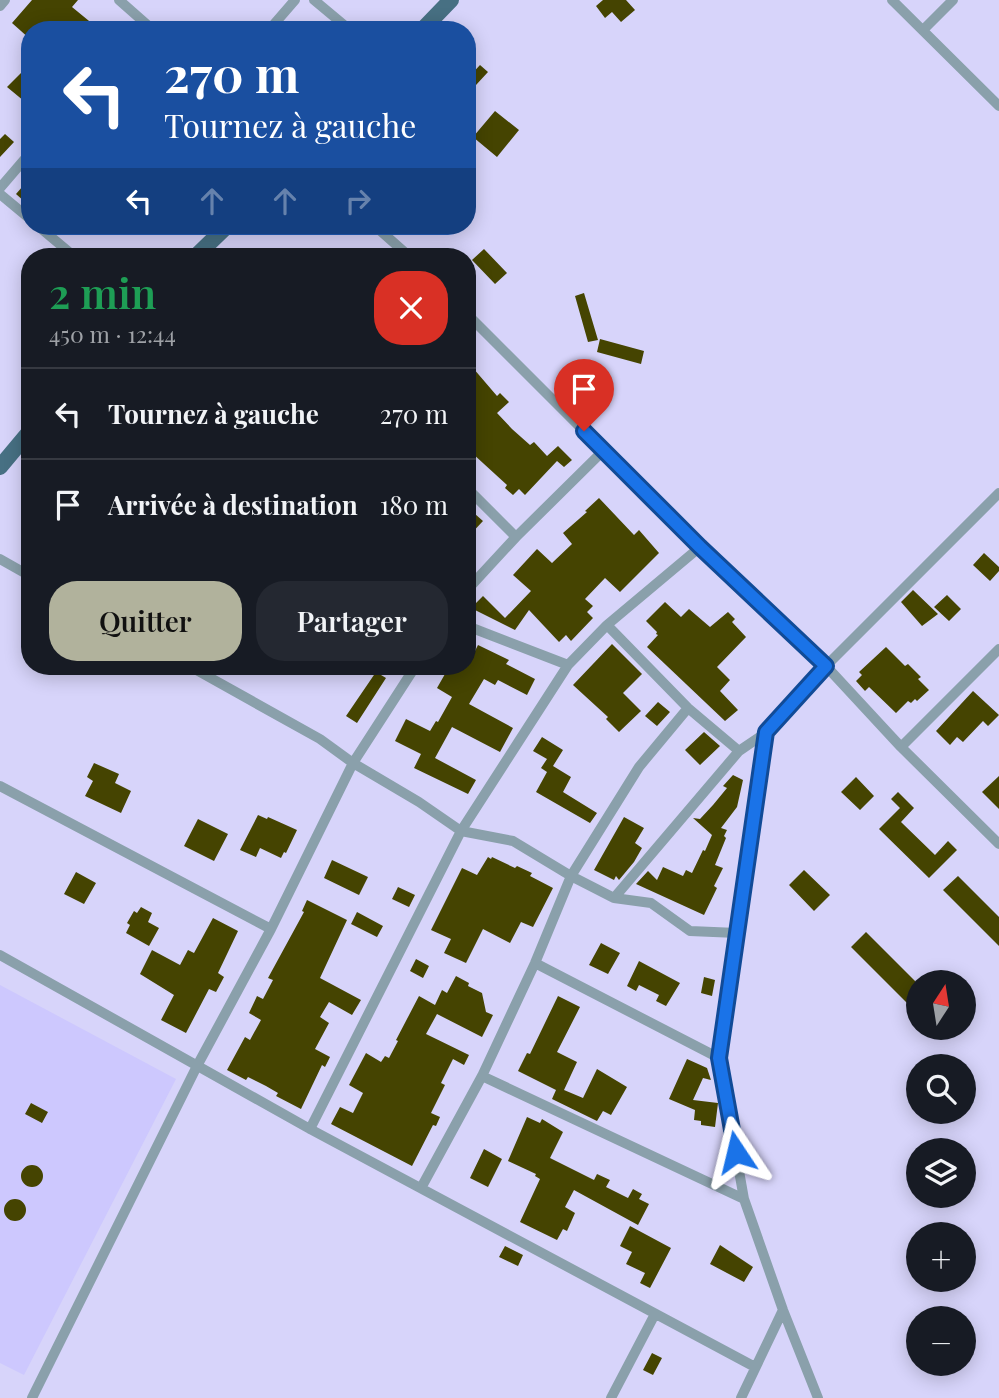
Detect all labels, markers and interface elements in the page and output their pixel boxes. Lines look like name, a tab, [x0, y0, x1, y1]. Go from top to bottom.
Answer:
text: 270 m	[164, 40, 299, 105]
icon: left	[49, 49, 140, 140]
text: Tournez à gauche	[164, 103, 417, 146]
icon: left	[120, 182, 158, 220]
icon: ahead	[193, 182, 231, 220]
icon: ahead	[266, 182, 304, 220]
icon: right	[339, 182, 377, 220]
text: 2 min	[49, 264, 156, 320]
button: close	[374, 271, 448, 345]
text: 450 m · 12:44	[49, 318, 176, 349]
pin	[554, 359, 614, 431]
icon: arrive	[565, 370, 603, 408]
icon: left	[49, 395, 87, 433]
text: Tournez à gauche	[108, 396, 319, 431]
text: 270 m	[380, 396, 448, 431]
icon: arrive	[49, 486, 87, 524]
text: Arrivée à destination	[108, 487, 358, 522]
text: 180 m	[380, 487, 448, 522]
button: Quitter	[49, 581, 242, 661]
button: Partager	[256, 581, 448, 661]
north arrow	[906, 970, 976, 1040]
map controls	[906, 970, 976, 1376]
button: search	[906, 1054, 976, 1124]
position arrow	[699, 1115, 773, 1189]
button: layers	[906, 1138, 976, 1208]
button: +	[906, 1222, 976, 1292]
button: −	[906, 1306, 976, 1376]

